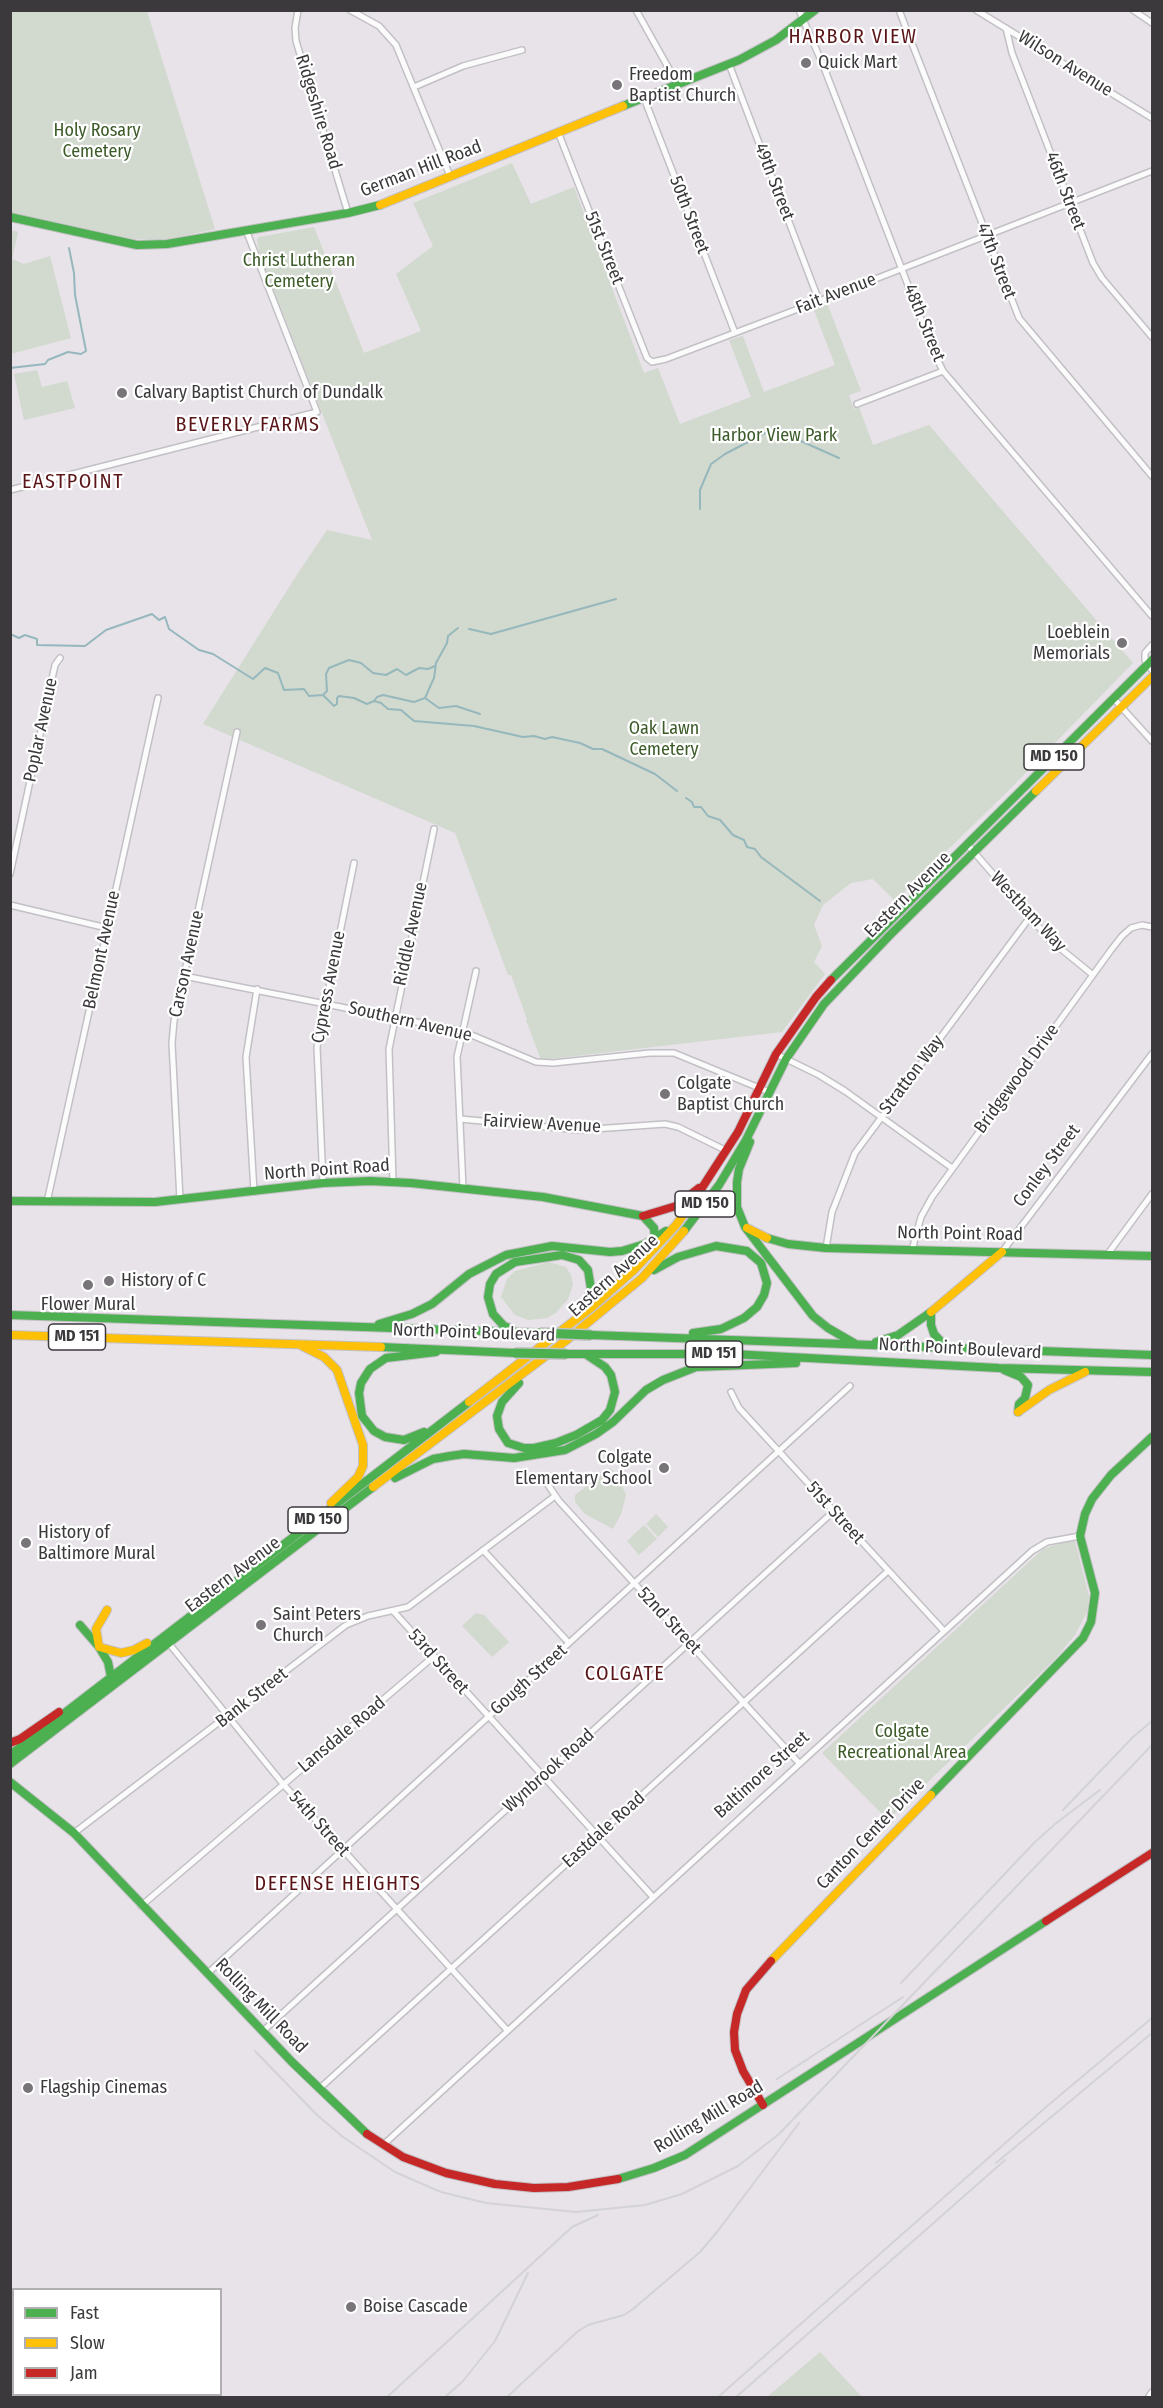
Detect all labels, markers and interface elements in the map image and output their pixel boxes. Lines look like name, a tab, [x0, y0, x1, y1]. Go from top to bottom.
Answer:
district label: HARBOR VIEW	[789, 25, 917, 49]
street label: Wilson Avenue	[1014, 26, 1116, 102]
street label: Ridgeshire Road	[290, 52, 346, 172]
place label: Quick Mart	[818, 52, 897, 74]
marker: Quick Mart	[799, 56, 813, 70]
place label: Freedom Baptist Church	[629, 64, 736, 106]
marker: Freedom Baptist Church	[610, 78, 624, 92]
park label: Holy Rosary Cemetery	[54, 120, 140, 162]
street label: German Hill Road	[357, 136, 485, 202]
street label: 49th Street	[749, 140, 799, 224]
street label: 46th Street	[1040, 149, 1090, 233]
street label: 50th Street	[664, 173, 714, 257]
street label: 51st Street	[580, 209, 628, 287]
street label: 47th Street	[972, 220, 1020, 302]
park label: Christ Lutheran Cemetery	[243, 250, 355, 292]
street label: Fait Avenue	[793, 269, 879, 319]
street label: 48th Street	[899, 281, 949, 365]
place label: Calvary Baptist Church of Dundalk	[134, 382, 383, 404]
marker: Calvary Baptist Church of Dundalk	[115, 386, 129, 400]
district label: BEVERLY FARMS	[175, 413, 321, 437]
park label: Harbor View Park	[711, 425, 837, 447]
district label: EASTPOINT	[22, 470, 124, 494]
place label: Loeblein Memorials	[1033, 622, 1110, 664]
marker: Loeblein Memorials	[1115, 636, 1129, 650]
street label: Poplar Avenue	[19, 676, 63, 784]
park label: Oak Lawn Cemetery	[629, 718, 699, 760]
road number: MD 150	[1024, 744, 1084, 770]
street label: Eastern Avenue	[860, 847, 956, 943]
street label: Westham Way	[985, 867, 1071, 957]
street label: Riddle Avenue	[389, 880, 433, 988]
street label: Belmont Avenue	[79, 889, 125, 1011]
street label: Carson Avenue	[165, 909, 209, 1019]
street label: Cypress Avenue	[308, 929, 350, 1045]
street label: Southern Avenue	[346, 997, 474, 1047]
street label: Bridgewood Drive	[970, 1020, 1064, 1138]
street label: Stratton Way	[875, 1031, 949, 1119]
place label: Colgate Baptist Church	[677, 1073, 784, 1116]
marker: Colgate Baptist Church	[658, 1087, 672, 1101]
street label: Fairview Avenue	[483, 1110, 601, 1138]
street label: Conley Street	[1009, 1120, 1085, 1212]
street label: North Point Road	[263, 1155, 391, 1185]
road number: MD 150	[675, 1191, 735, 1217]
street label: North Point Road	[897, 1222, 1023, 1246]
street label: Eastern Avenue	[565, 1230, 663, 1322]
place label: History of C	[121, 1270, 206, 1292]
marker: History of C	[102, 1274, 116, 1288]
marker: Flower Mural	[81, 1278, 95, 1292]
place label: Flower Mural	[41, 1294, 135, 1316]
street label: North Point Boulevard	[392, 1319, 556, 1347]
road number: MD 151	[48, 1324, 106, 1350]
street label: North Point Boulevard	[878, 1334, 1042, 1364]
road number: MD 151	[686, 1341, 742, 1367]
place label: Colgate Elementary School	[515, 1447, 652, 1490]
marker: Colgate Elementary School	[657, 1461, 671, 1475]
street label: 51st Street	[801, 1477, 869, 1549]
road number: MD 150	[288, 1507, 348, 1533]
place label: History of Baltimore Mural	[38, 1522, 155, 1564]
street label: Eastern Avenue	[181, 1532, 285, 1618]
marker: History of Baltimore Mural	[19, 1536, 33, 1550]
street label: 52nd Street	[633, 1583, 705, 1659]
place label: Saint Peters Church	[273, 1604, 361, 1646]
marker: Saint Peters Church	[254, 1618, 268, 1632]
street label: 53rd Street	[403, 1625, 473, 1699]
street label: Gough Street	[486, 1640, 572, 1720]
district label: COLGATE	[585, 1662, 665, 1686]
street label: Bank Street	[212, 1663, 292, 1733]
street label: Lansdale Road	[294, 1692, 390, 1778]
park label: Colgate Recreational Area	[837, 1721, 967, 1764]
street label: Wynbrook Road	[499, 1724, 599, 1818]
street label: Baltimore Street	[710, 1727, 814, 1823]
street label: Canton Center Drive	[812, 1774, 930, 1894]
street label: 54th Street	[284, 1787, 354, 1861]
street label: Eastdale Road	[558, 1787, 650, 1873]
district label: DEFENSE HEIGHTS	[255, 1872, 421, 1896]
street label: Rolling Mill Road	[210, 1954, 312, 2058]
street label: Rolling Mill Road	[650, 2076, 768, 2158]
place label: Flagship Cinemas	[40, 2077, 167, 2099]
marker: Flagship Cinemas	[21, 2081, 35, 2095]
legend	[12, 2288, 222, 2396]
place label: Boise Cascade	[363, 2296, 468, 2318]
marker: Boise Cascade	[344, 2300, 358, 2314]
text: Fast	[70, 2302, 99, 2324]
text: Slow	[70, 2332, 105, 2354]
text: Jam	[70, 2362, 98, 2384]

